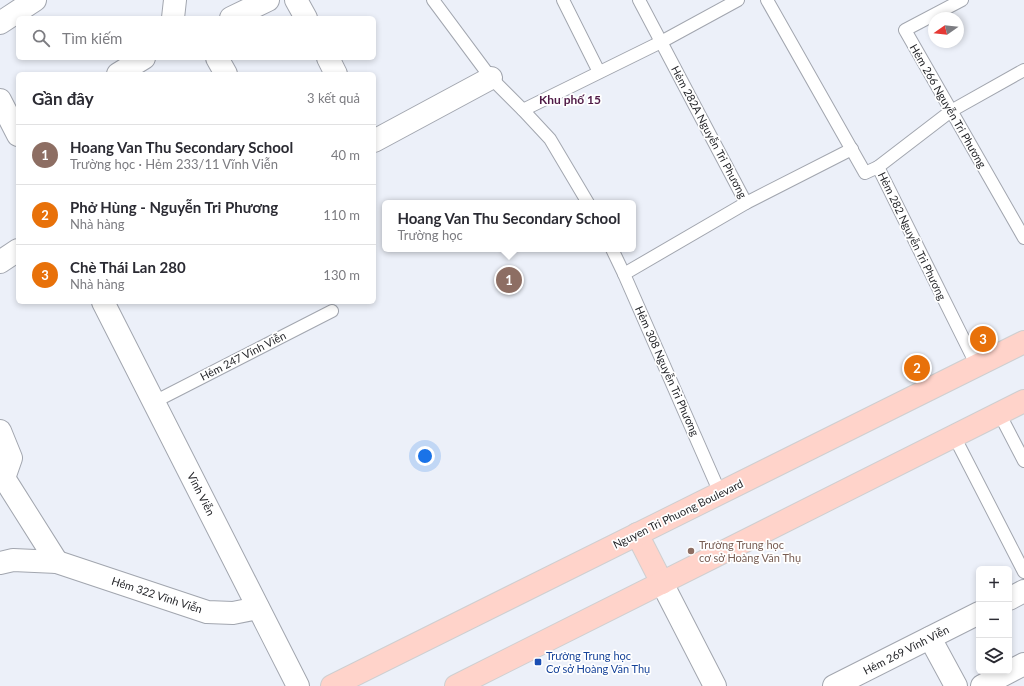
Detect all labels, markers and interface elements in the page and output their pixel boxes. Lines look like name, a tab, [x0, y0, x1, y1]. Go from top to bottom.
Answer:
north arrow	[928, 12, 964, 48]
search box	[16, 16, 376, 60]
icon: search	[30, 27, 52, 49]
text: Tìm kiếm	[62, 29, 122, 47]
street label: Hẻm 266 Nguyễn Tri Phương	[908, 42, 989, 170]
street label: Hẻm 282A Nguyễn Tri Phương	[669, 63, 750, 200]
text: Gần đây	[32, 88, 94, 109]
text: 3 kết quả	[307, 90, 360, 106]
district label: Khu phố 15	[539, 92, 601, 107]
text: Hoang Van Thu Secondary School	[70, 138, 293, 156]
text: 1	[41, 147, 49, 163]
text: 40 m	[331, 147, 360, 163]
text: Trường học · Hẻm 233/11 Vĩnh Viễn	[70, 156, 278, 172]
street label: Hẻm 282 Nguyễn Tri Phương	[876, 170, 949, 302]
text: Phở Hùng - Nguyễn Tri Phương	[70, 198, 278, 216]
popup	[382, 200, 636, 252]
text: 2	[41, 207, 49, 223]
text: 110 m	[323, 207, 360, 223]
text: Hoang Van Thu Secondary School	[397, 209, 621, 227]
text: Nhà hàng	[70, 216, 125, 232]
text: Trường học	[397, 227, 463, 243]
text: Chè Thái Lan 280	[70, 258, 186, 276]
pin: 1	[496, 265, 522, 295]
text: 3	[41, 267, 49, 283]
text: 130 m	[323, 267, 360, 283]
text: Nhà hàng	[70, 276, 125, 292]
street label: Hẻm 308 Nguyễn Tri Phương	[633, 304, 702, 438]
pin: 3	[970, 324, 996, 354]
street label: Hẻm 247 Vĩnh Viễn	[198, 328, 288, 383]
pin: 2	[904, 353, 930, 383]
your location	[415, 446, 435, 466]
street label: Vĩnh Viễn	[185, 470, 218, 518]
street label: Nguyen Tri Phuong Boulevard	[611, 476, 745, 551]
place label: Trường Trung học cơ sở Hoàng Văn Thụ	[699, 538, 801, 564]
marker: Trường Trung học cơ sở Hoàng Văn Thụ	[686, 546, 696, 556]
map controls	[976, 566, 1012, 674]
button: +	[976, 566, 1012, 602]
street label: Hẻm 322 Vĩnh Viễn	[110, 574, 204, 615]
button: −	[976, 602, 1012, 638]
street label: Hẻm 269 Vĩnh Viễn	[861, 622, 951, 677]
button: layers	[976, 638, 1012, 674]
place label: Trường Trung học Cơ sở Hoàng Văn Thụ	[546, 649, 650, 675]
marker: Trường Trung học Cơ sở Hoàng Văn Thụ	[533, 657, 543, 667]

